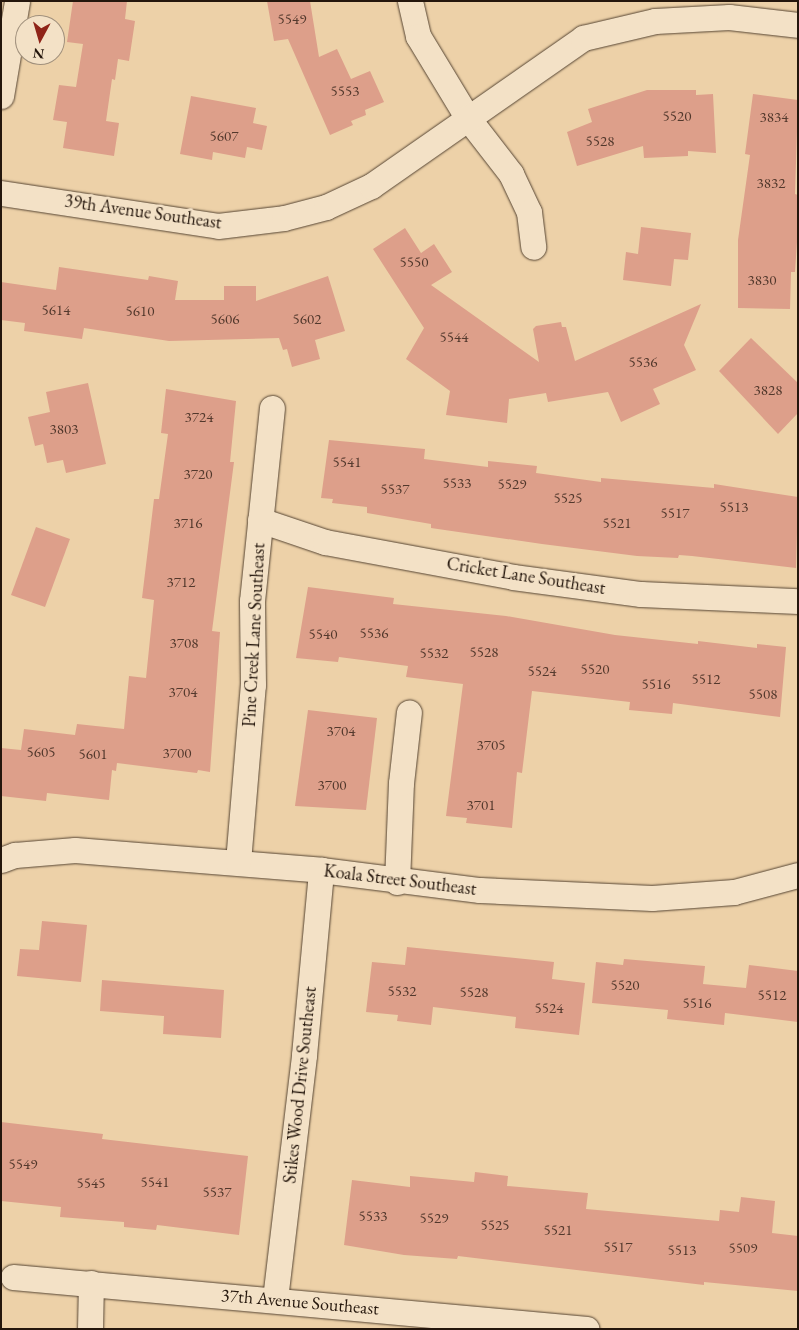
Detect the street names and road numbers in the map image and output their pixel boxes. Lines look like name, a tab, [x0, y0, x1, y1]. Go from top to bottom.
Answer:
street label: 39th Avenue Southeast	[63, 190, 223, 234]
street label: Pine Creek Lane Southeast	[238, 542, 270, 728]
street label: Cricket Lane Southeast	[445, 553, 607, 599]
street label: Koala Street Southeast	[322, 860, 478, 900]
street label: Stikes Wood Drive Southeast	[279, 985, 321, 1185]
street label: 37th Avenue Southeast	[220, 1284, 380, 1320]

